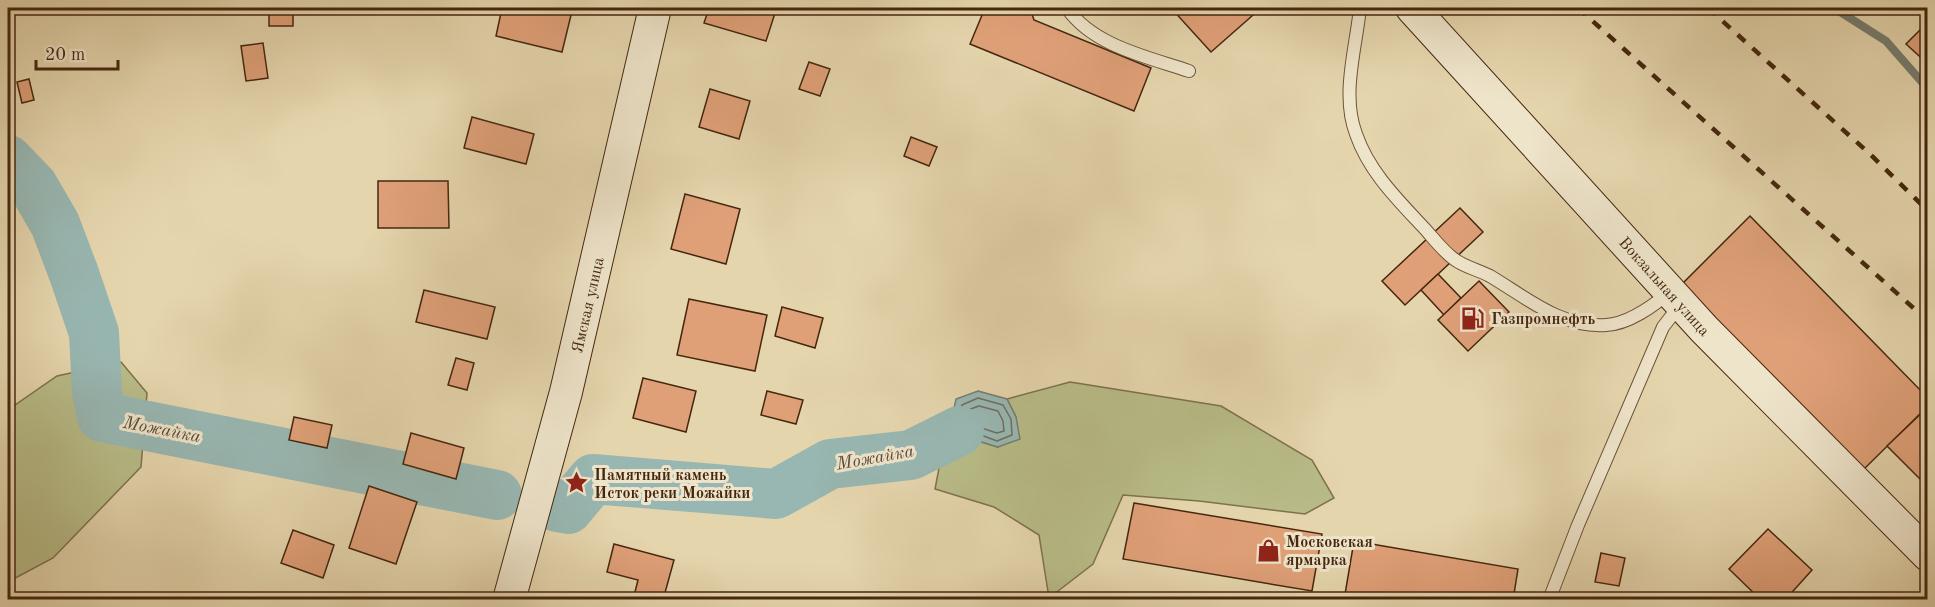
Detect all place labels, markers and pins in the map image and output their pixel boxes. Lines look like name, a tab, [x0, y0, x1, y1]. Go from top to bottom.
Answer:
fuel station icon: Газпромнефть	[1460, 305, 1486, 331]
place label: Газпромнефть	[1491, 312, 1595, 328]
place label: Памятный камень Исток реки Можайки	[594, 468, 750, 502]
place icon: Памятный камень Исток реки Можайки	[563, 470, 589, 496]
place label: Московская ярмарка	[1286, 535, 1373, 569]
shop icon: Московская ярмарка	[1255, 537, 1281, 563]

